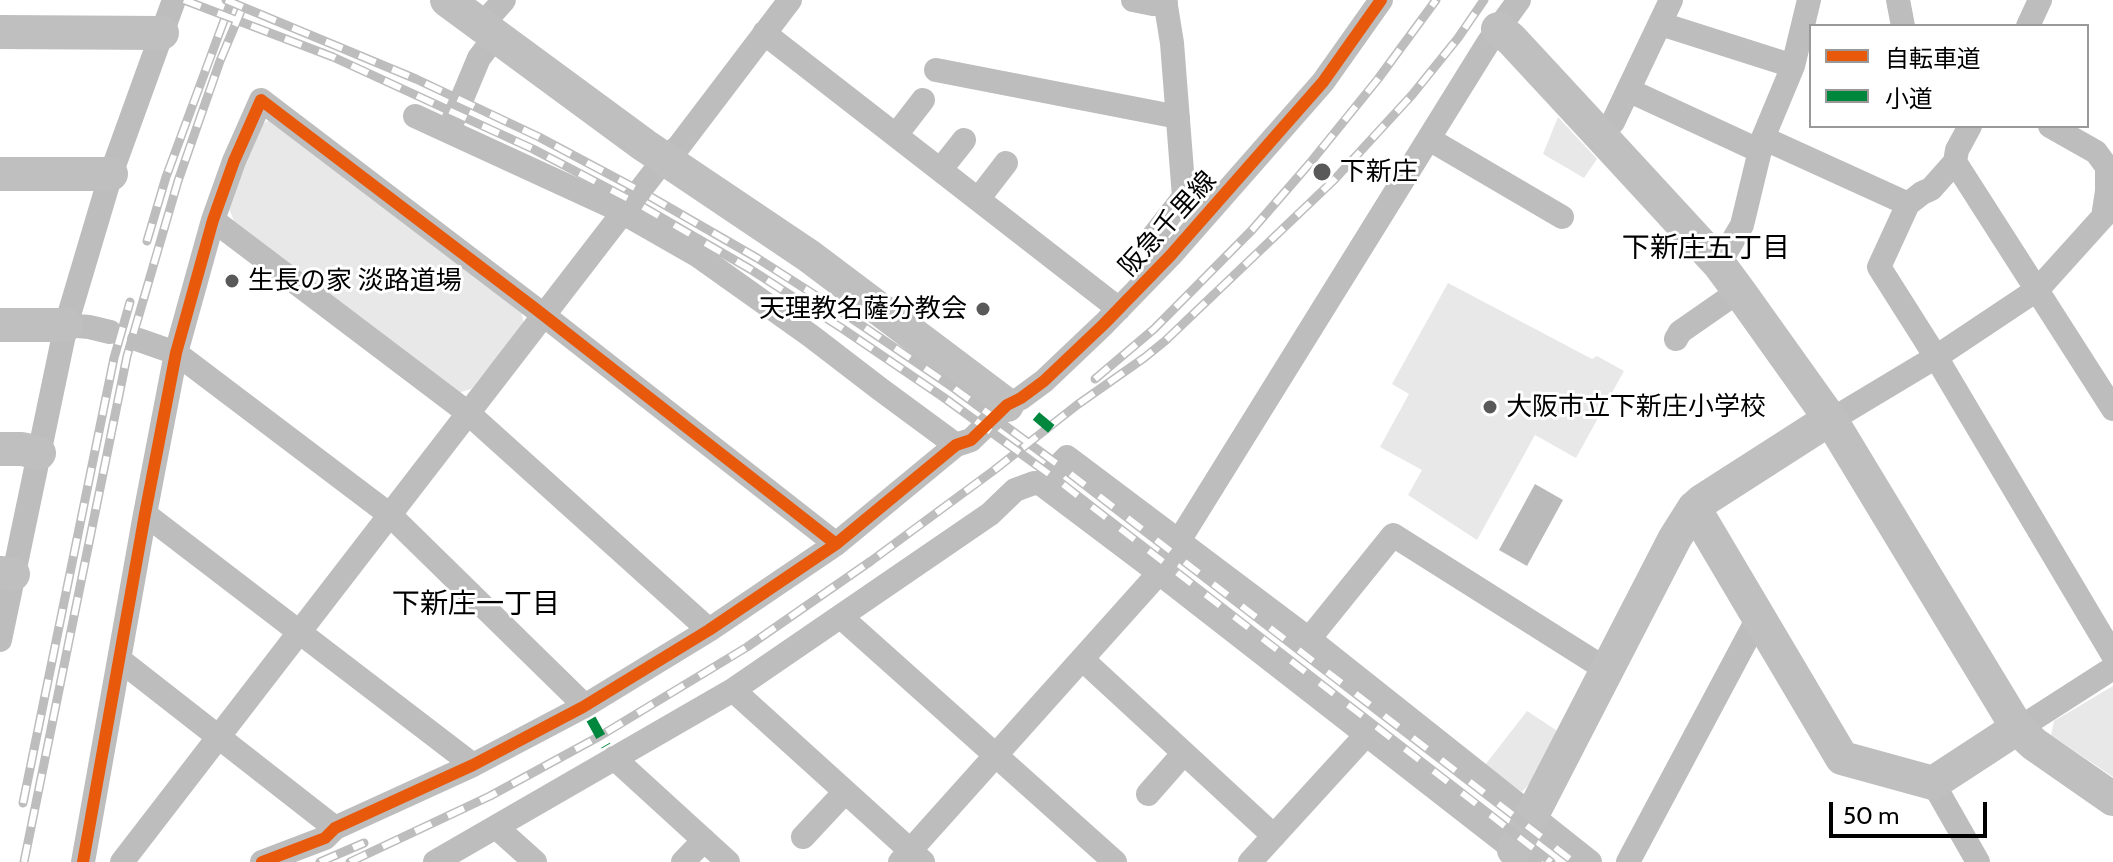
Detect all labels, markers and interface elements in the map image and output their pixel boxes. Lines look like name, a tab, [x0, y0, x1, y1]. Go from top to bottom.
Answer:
legend	[1809, 24, 2089, 128]
text: 自転車道	[1885, 44, 1981, 73]
text: 小道	[1885, 84, 1933, 113]
place label: 下新庄	[1340, 156, 1418, 188]
marker: 下新庄	[1311, 161, 1333, 183]
street label: 阪急千里線	[1113, 165, 1223, 283]
district label: 下新庄五丁目	[1622, 232, 1790, 266]
place label: 生長の家 淡路道場	[248, 265, 462, 297]
marker: 生長の家 淡路道場	[223, 272, 241, 290]
place label: 天理教名薩分教会	[759, 293, 967, 325]
marker: 天理教名薩分教会	[974, 300, 992, 318]
place label: 大阪市立下新庄小学校	[1506, 391, 1766, 423]
marker: 大阪市立下新庄小学校	[1481, 398, 1499, 416]
district label: 下新庄一丁目	[392, 588, 560, 622]
scale bar	[1833, 786, 1991, 836]
text: 50 m	[1843, 801, 1899, 830]

